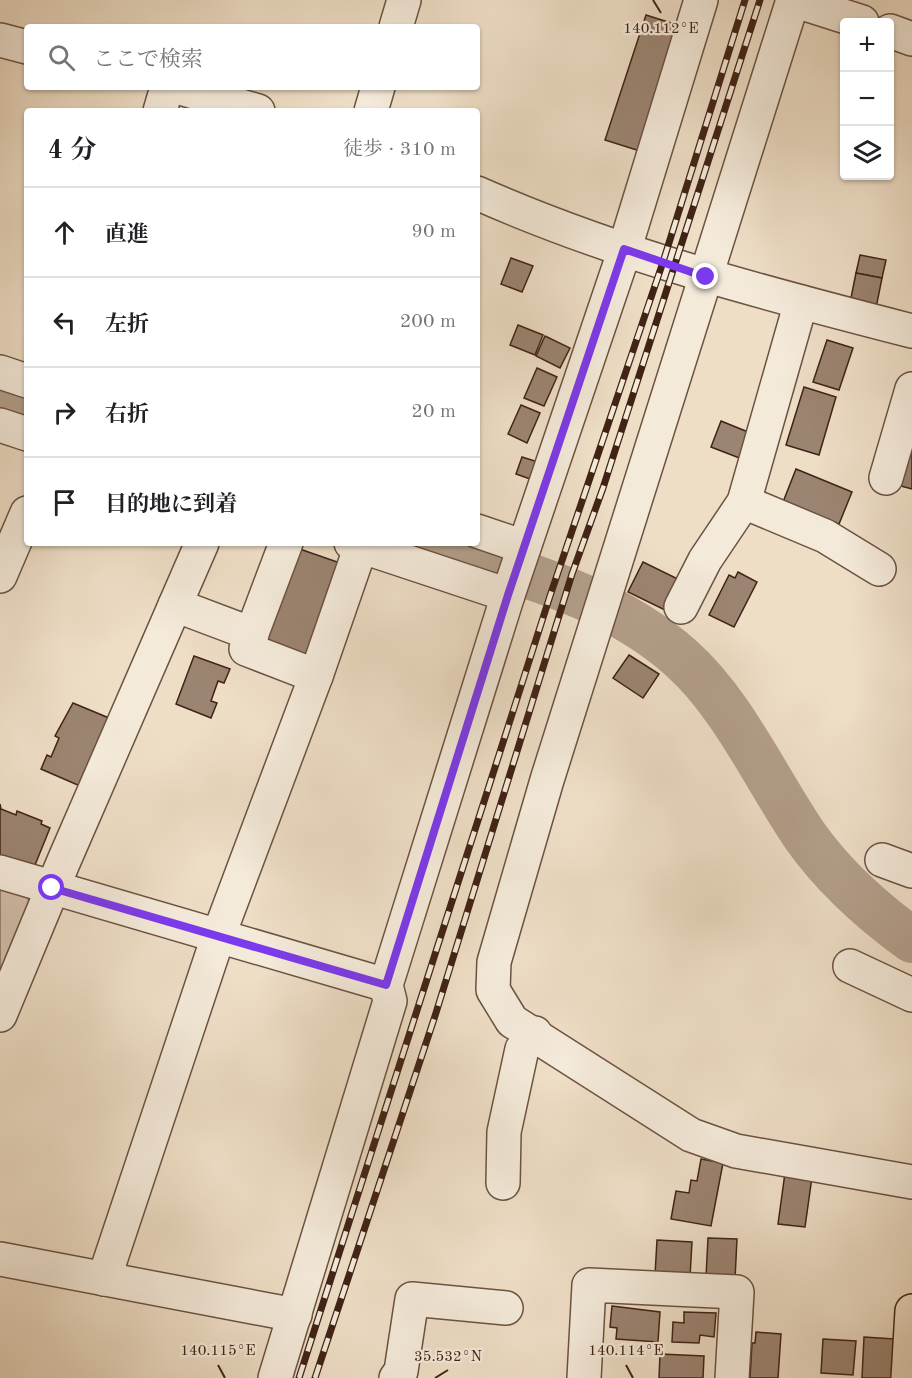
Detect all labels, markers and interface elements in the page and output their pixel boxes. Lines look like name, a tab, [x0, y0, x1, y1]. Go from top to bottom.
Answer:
map controls	[840, 18, 894, 180]
button: +	[840, 18, 894, 72]
text: 140.112°E	[623, 22, 699, 37]
search box	[24, 24, 480, 90]
icon: search	[45, 41, 78, 74]
text: ここで検索	[93, 49, 203, 71]
button: −	[840, 72, 894, 126]
button: layers	[840, 126, 894, 180]
text: 4 分	[48, 138, 96, 164]
text: 徒歩 · 310 m	[343, 140, 456, 160]
icon: ahead	[48, 216, 81, 249]
text: 90 m	[411, 222, 456, 242]
text: 直進	[105, 224, 149, 246]
route end	[692, 263, 718, 289]
icon: left	[48, 306, 81, 339]
text: 200 m	[400, 312, 456, 332]
text: 左折	[105, 314, 149, 336]
icon: right	[48, 396, 81, 429]
text: 20 m	[411, 402, 456, 422]
text: 右折	[105, 404, 149, 426]
icon: arrive	[48, 486, 81, 519]
text: 目的地に到着	[105, 494, 237, 516]
route start	[38, 874, 64, 900]
text: 140.115°E	[180, 1344, 256, 1359]
text: 140.114°E	[588, 1344, 664, 1359]
text: 35.532°N	[414, 1350, 482, 1365]

